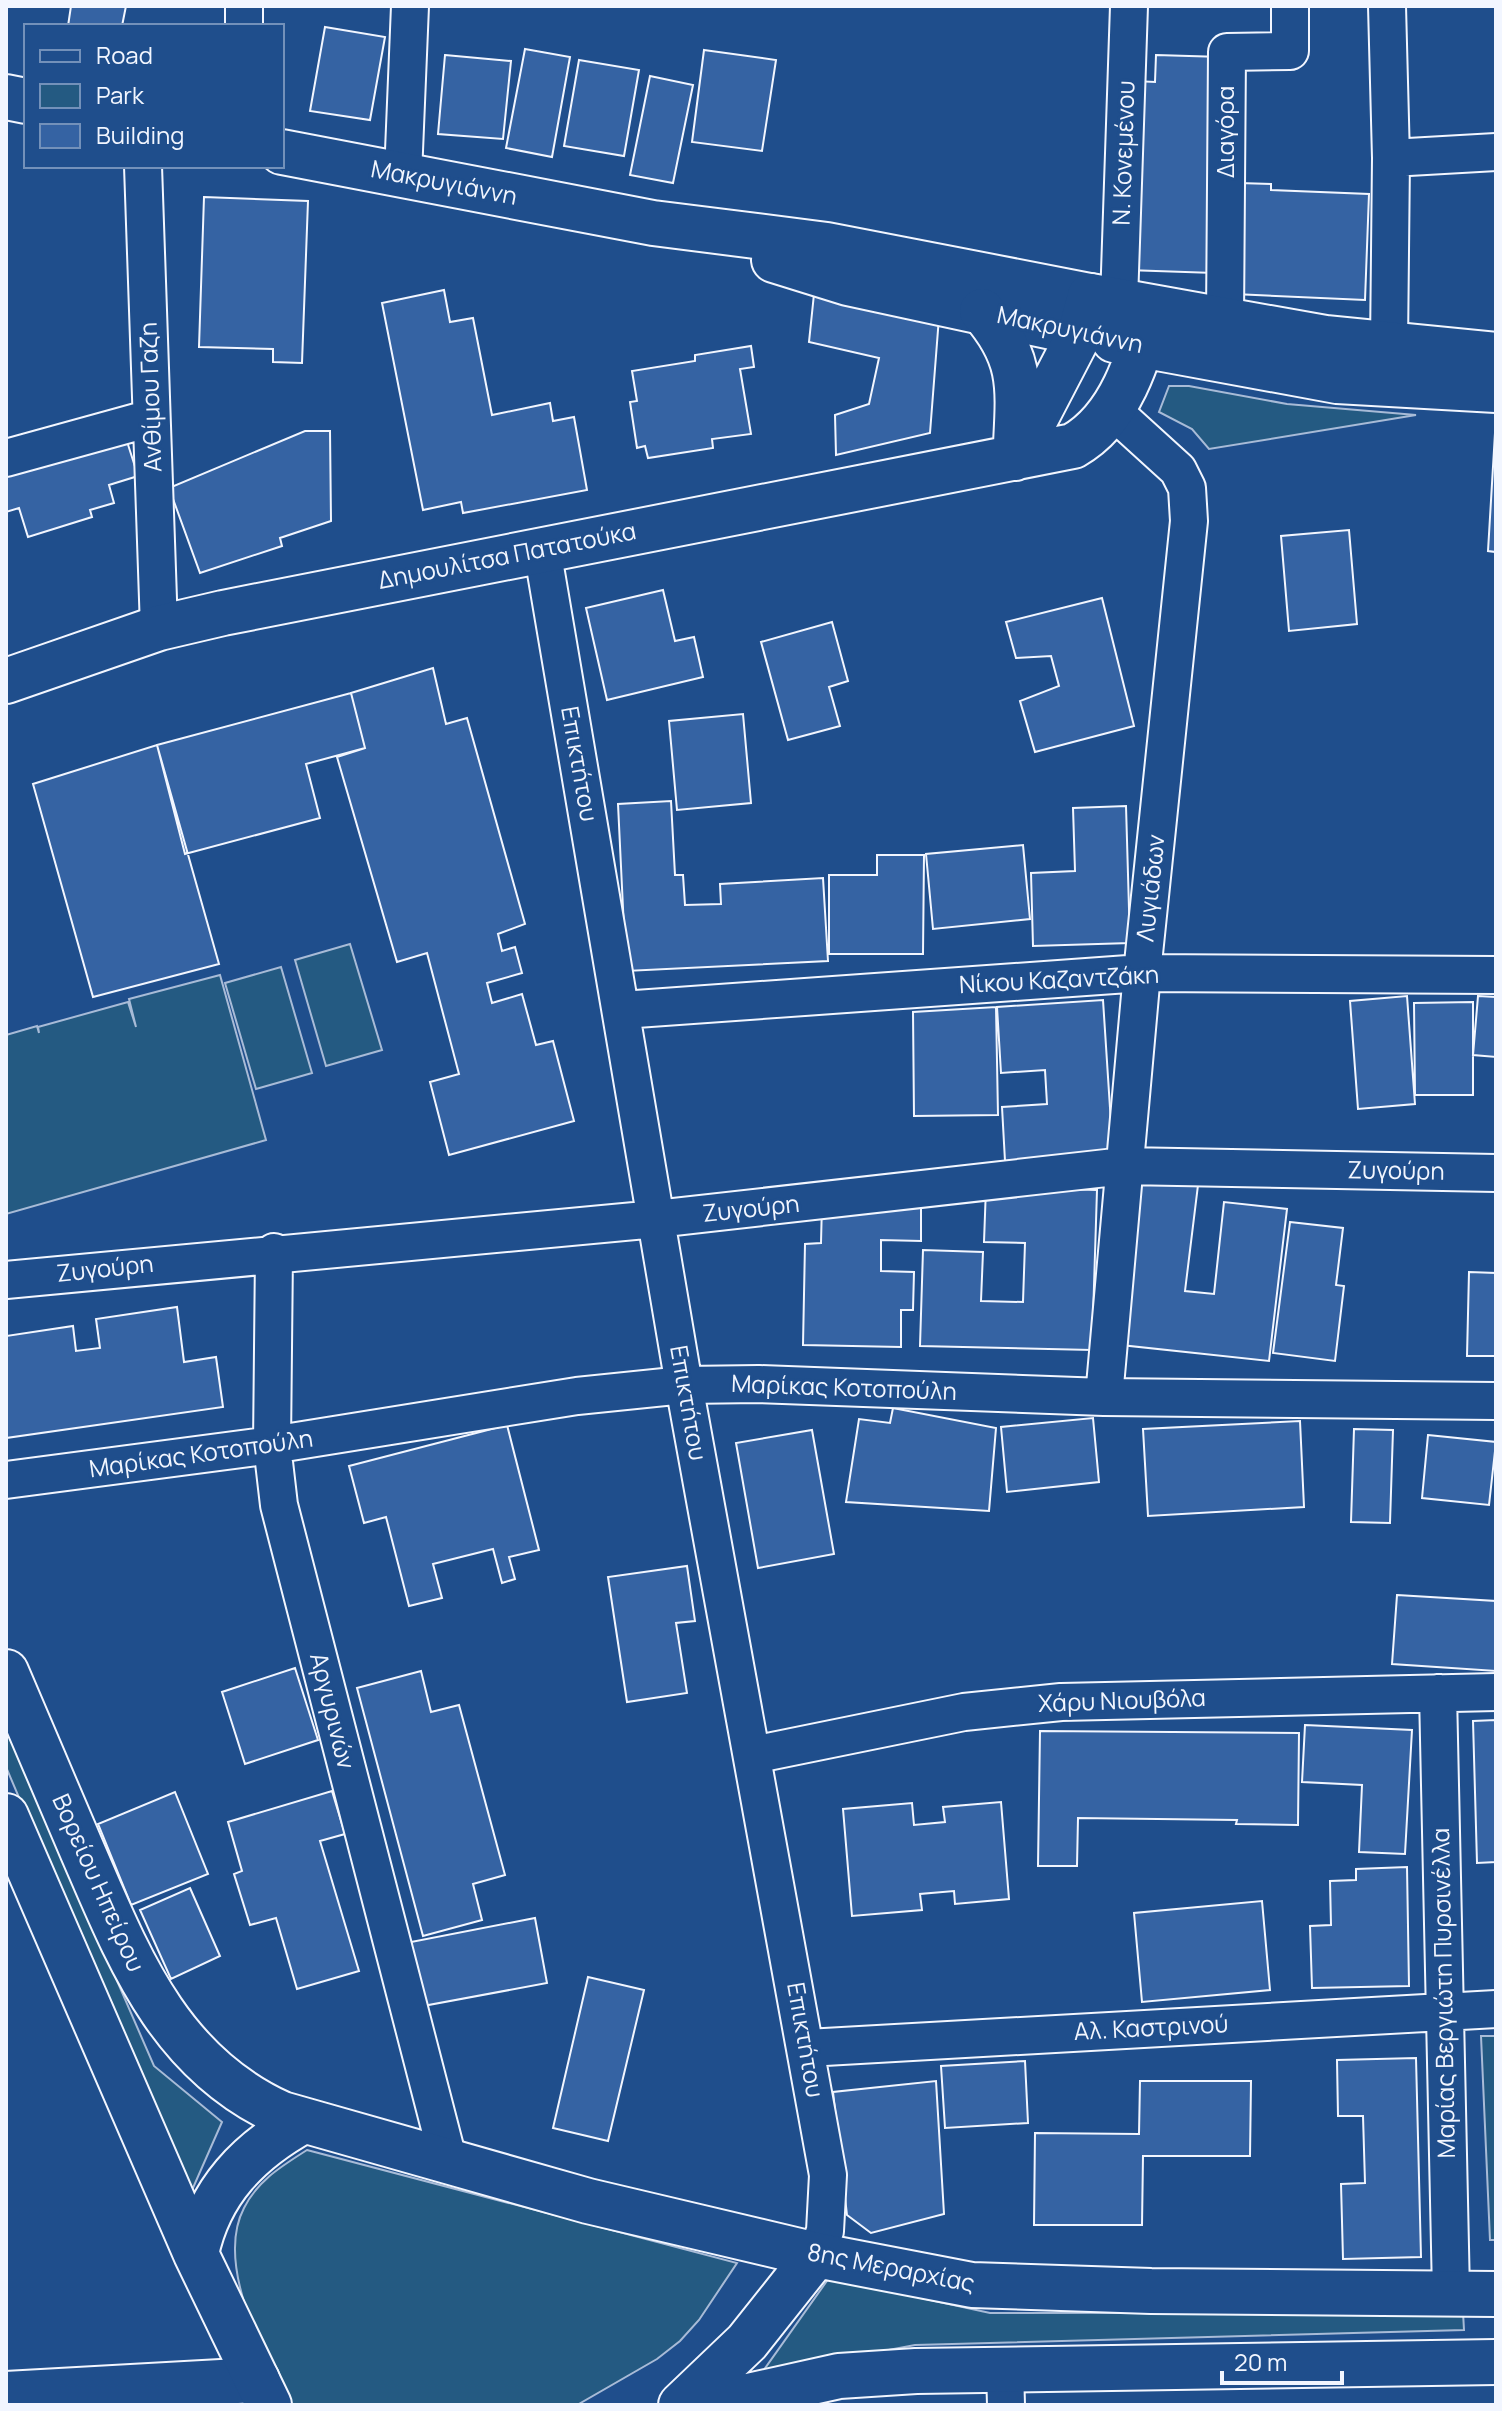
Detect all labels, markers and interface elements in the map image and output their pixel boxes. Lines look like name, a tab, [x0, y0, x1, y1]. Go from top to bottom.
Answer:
legend	[24, 24, 284, 168]
text: Road	[96, 38, 153, 71]
text: Park	[96, 78, 145, 111]
street label: Ν. Κονεμένου	[1103, 80, 1142, 226]
street label: Διαγόρα	[1208, 86, 1241, 178]
text: Building	[96, 118, 184, 151]
street label: Μακρυγιάννη	[368, 151, 520, 212]
street label: Μακρυγιάννη	[994, 297, 1146, 360]
street label: Ανθίμου Γαζη	[130, 322, 169, 473]
street label: Δημουλίτσα Πατατούκα	[375, 513, 639, 596]
street label: Επικτήτου	[554, 703, 607, 824]
street label: Λυγιάδων	[1127, 833, 1172, 943]
street label: Νίκου Καζαντζάκη	[958, 957, 1160, 1000]
street label: Ζυγούρη	[1347, 1152, 1445, 1187]
street label: Ζυγούρη	[701, 1186, 801, 1229]
street label: Ζυγούρη	[55, 1246, 155, 1289]
street label: Επικτήτου	[663, 1342, 716, 1463]
street label: Μαρίκας Κοτοπούλη	[731, 1366, 957, 1407]
street label: Μαρίκας Κοτοπούλη	[87, 1420, 315, 1485]
street label: Αργυρινών	[303, 1649, 364, 1772]
street label: Χάρυ Νιουβόλα	[1038, 1680, 1206, 1719]
street label: Βορείου Ηπείρου	[45, 1788, 153, 1977]
street label: Μαρίας Βεργιώτη Πυρσινέλλα	[1423, 1827, 1462, 2159]
street label: Επικτήτου	[780, 1979, 833, 2100]
street label: Αλ. Καστρινού	[1073, 2006, 1229, 2047]
street label: 8ης Μεραρχίας	[805, 2234, 978, 2299]
scale bar	[1222, 2335, 1342, 2385]
text: 20 m	[1234, 2345, 1287, 2378]

